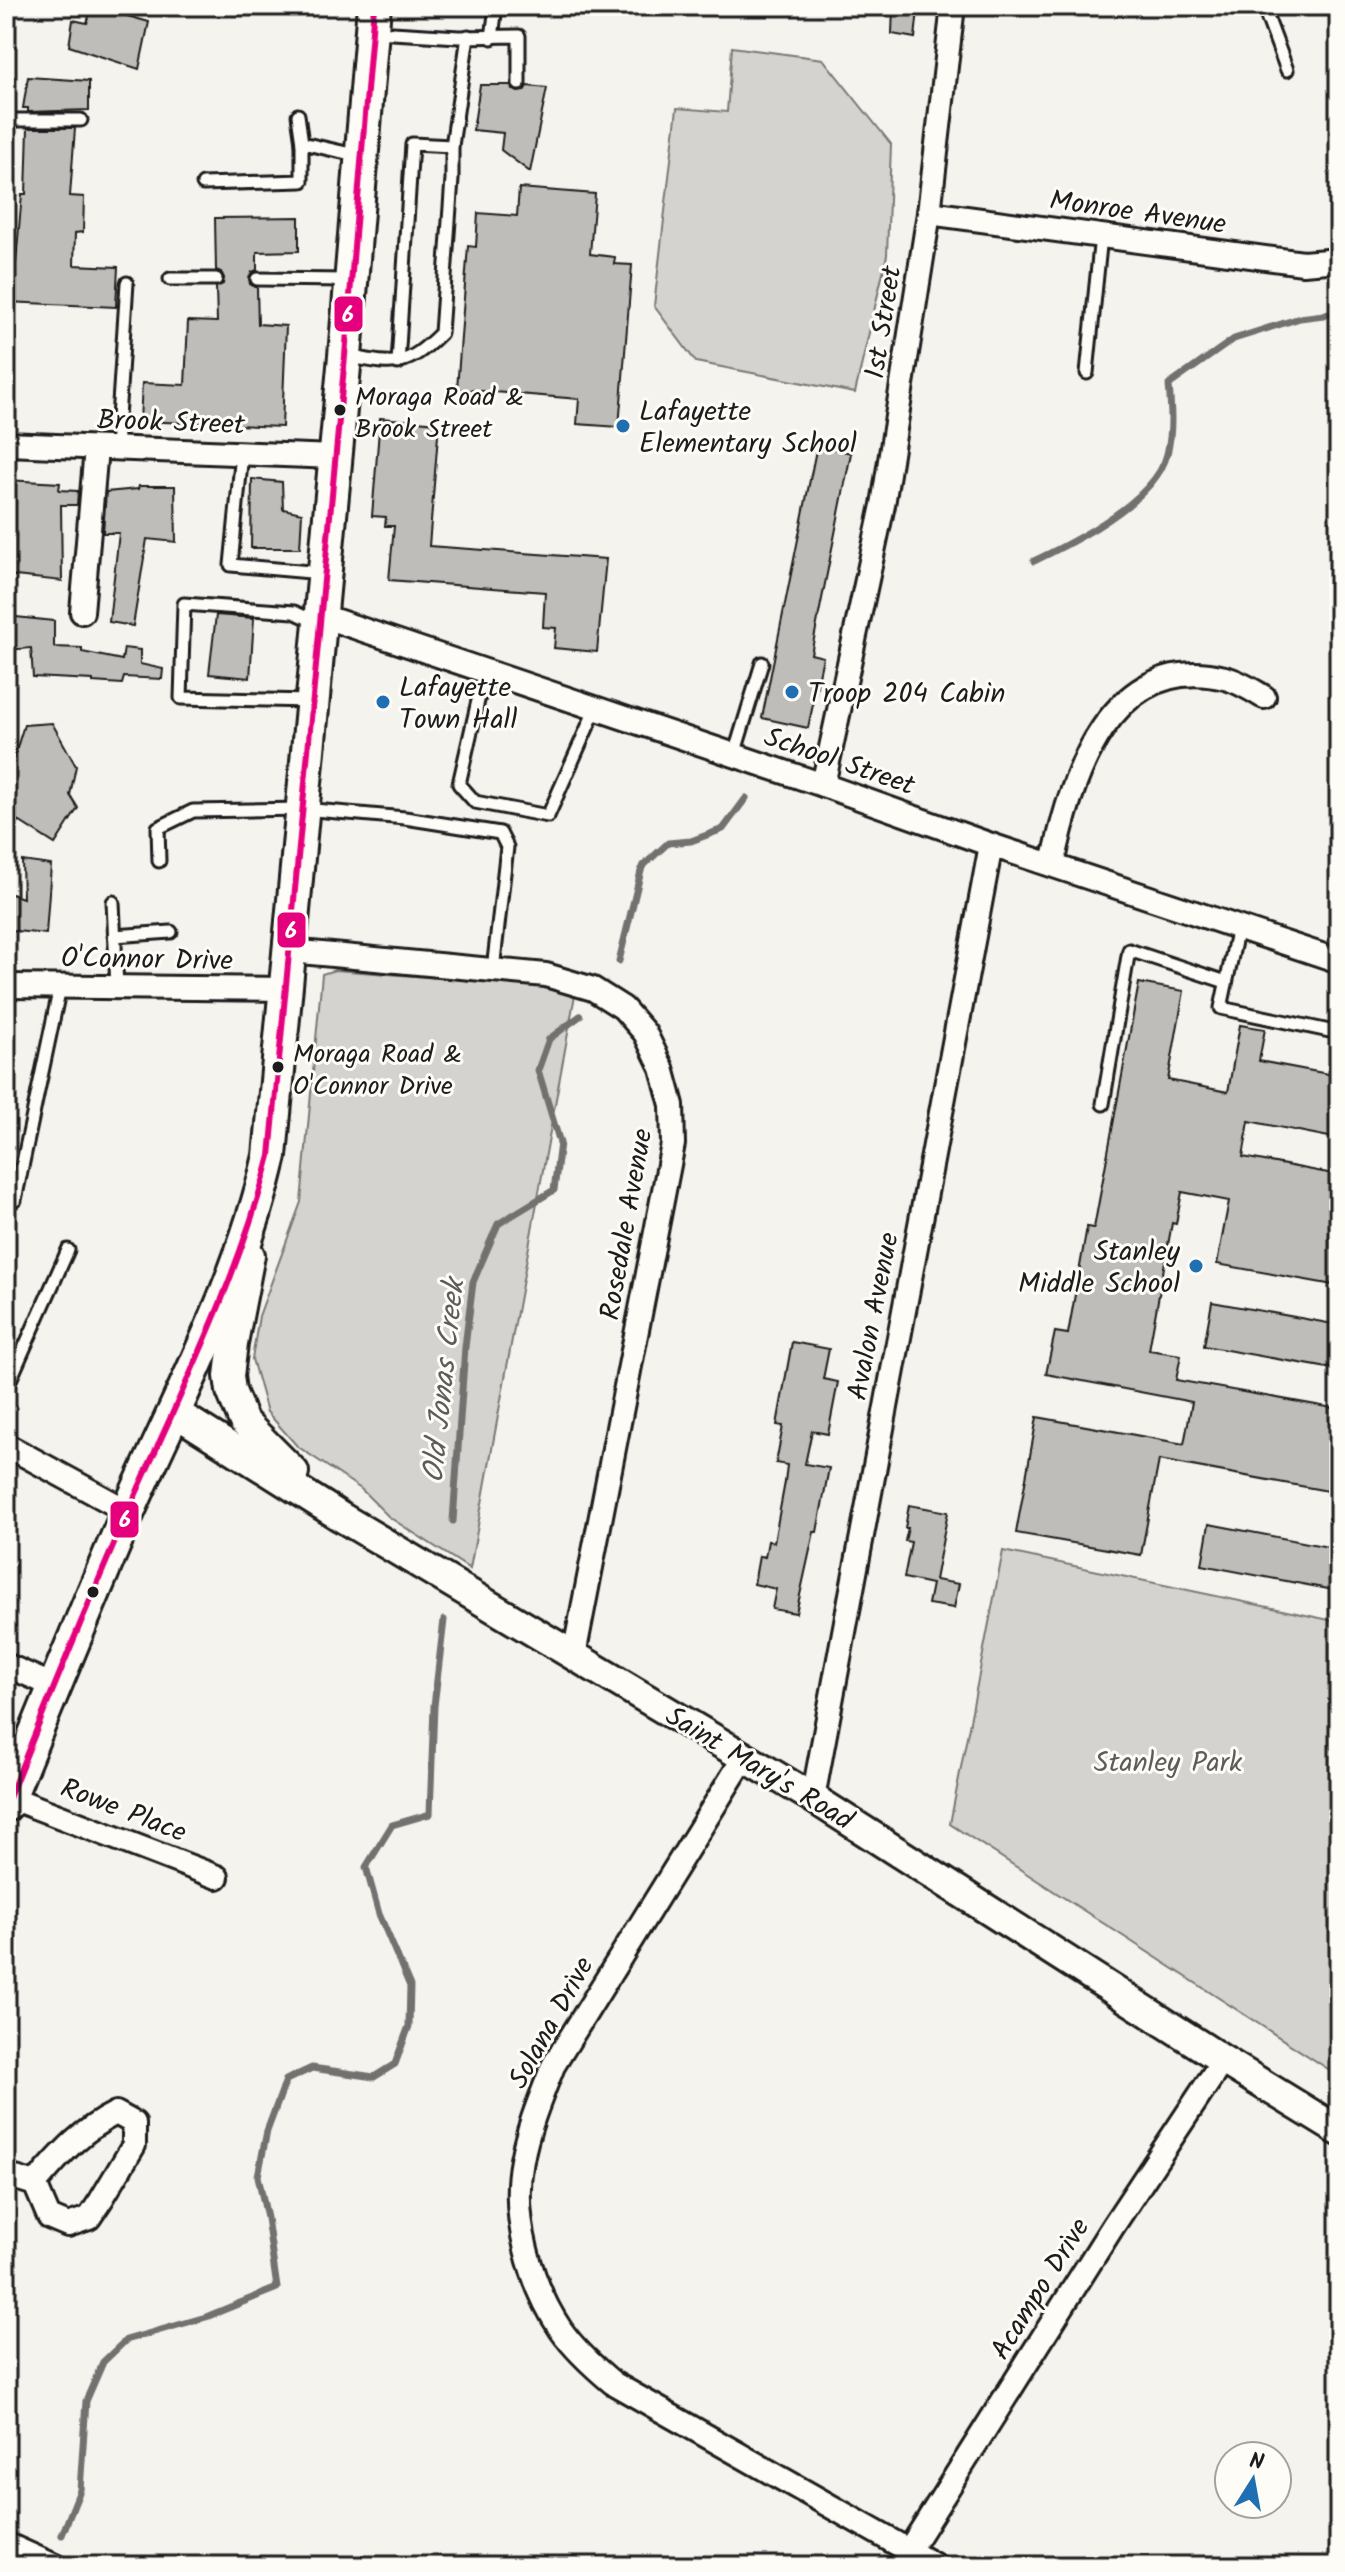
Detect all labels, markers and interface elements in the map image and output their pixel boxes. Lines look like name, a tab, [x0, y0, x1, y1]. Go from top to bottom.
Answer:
street label: Monroe Avenue	[1046, 179, 1229, 248]
street label: 1st Street	[853, 262, 916, 382]
line badge: 6	[333, 295, 364, 333]
text: 6	[342, 299, 354, 334]
place label: Moraga Road & Brook Street	[355, 377, 524, 451]
place label: Lafayette Elementary School	[639, 390, 857, 467]
street label: Brook Street	[96, 398, 247, 449]
marker: Moraga Road & Brook Street	[332, 402, 348, 418]
marker: Lafayette Elementary School	[614, 417, 632, 435]
place label: Lafayette Town Hall	[399, 666, 517, 743]
place label: Troop 204 Cabin	[808, 672, 1005, 717]
marker: Troop 204 Cabin	[783, 683, 801, 701]
marker: Lafayette Town Hall	[374, 693, 392, 711]
street label: School Street	[758, 716, 922, 810]
line badge: 6	[276, 911, 307, 949]
text: 6	[285, 915, 297, 950]
street label: O'Connor Drive	[61, 937, 234, 985]
place label: Moraga Road & O'Connor Drive	[293, 1034, 462, 1108]
marker: Moraga Road & O'Connor Drive	[270, 1059, 286, 1075]
street label: Rosedale Avenue	[588, 1125, 667, 1324]
street label: Avalon Avenue	[836, 1228, 913, 1404]
place label: Stanley Middle School	[1018, 1230, 1181, 1307]
marker: Stanley Middle School	[1187, 1257, 1205, 1275]
water label: Old Jonas Creek	[410, 1273, 480, 1485]
line badge: 6	[109, 1500, 140, 1539]
text: 6	[119, 1504, 131, 1539]
unlabelled marker	[85, 1584, 101, 1600]
street label: Saint Mary's Road	[656, 1695, 862, 1844]
park label: Stanley Park	[1094, 1741, 1243, 1786]
street label: Rowe Place	[53, 1767, 193, 1856]
street label: Solana Drive	[497, 1948, 607, 2098]
street label: Acampo Drive	[979, 2209, 1103, 2369]
north arrow	[1213, 2440, 1293, 2520]
text: N	[1246, 2444, 1267, 2481]

